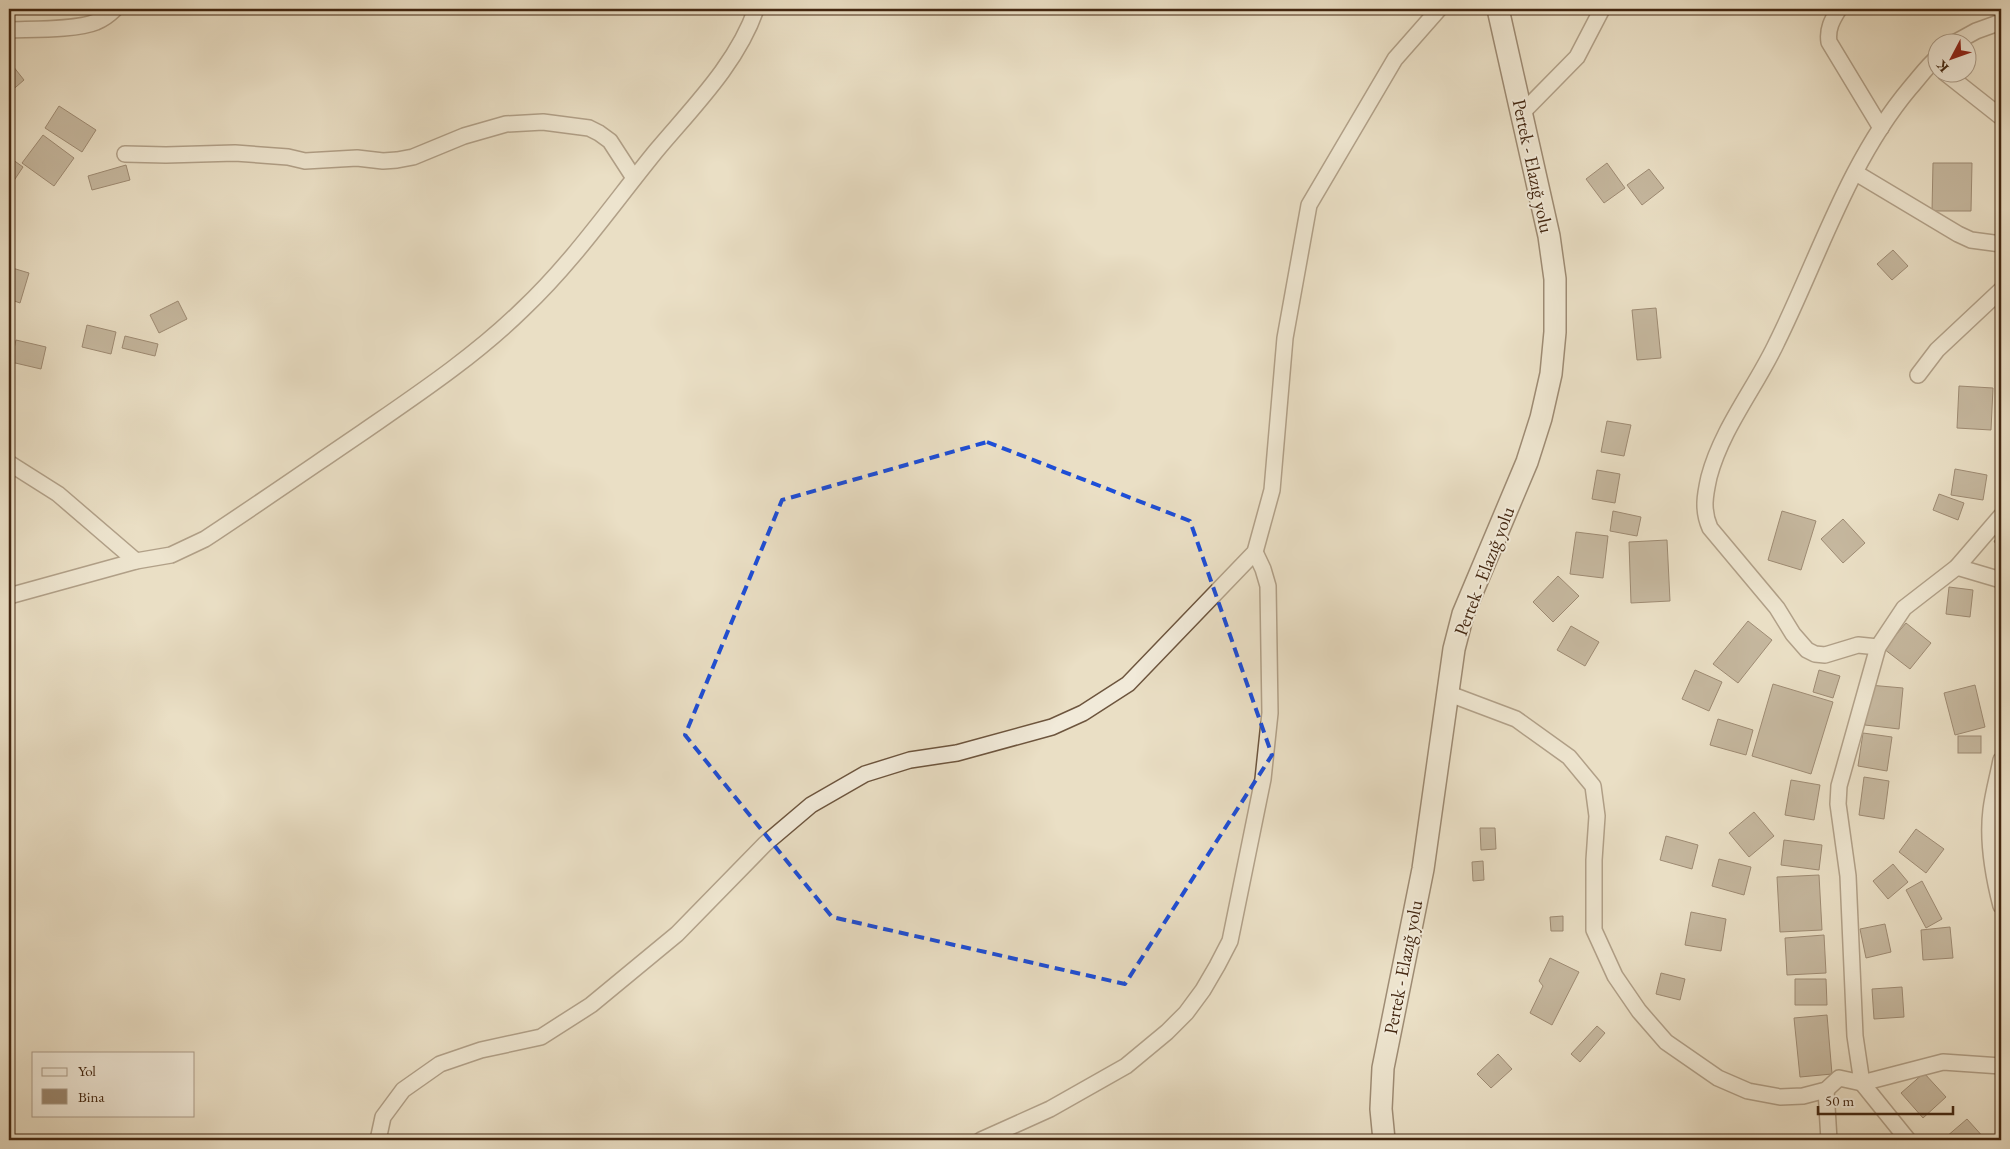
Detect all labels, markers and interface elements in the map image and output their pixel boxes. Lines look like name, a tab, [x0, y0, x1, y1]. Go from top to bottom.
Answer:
north arrow	[1928, 32, 1978, 82]
text: K	[1932, 56, 1952, 76]
street label: Pertek - Elazığ yolu	[1507, 97, 1559, 235]
street label: Pertek - Elazığ yolu	[1448, 503, 1520, 639]
street label: Pertek - Elazığ yolu	[1378, 898, 1428, 1036]
legend	[32, 1052, 195, 1116]
text: Yol	[78, 1061, 96, 1080]
scale bar	[1818, 1084, 1952, 1116]
text: Bina	[78, 1087, 104, 1106]
text: 50 m	[1825, 1091, 1854, 1110]

